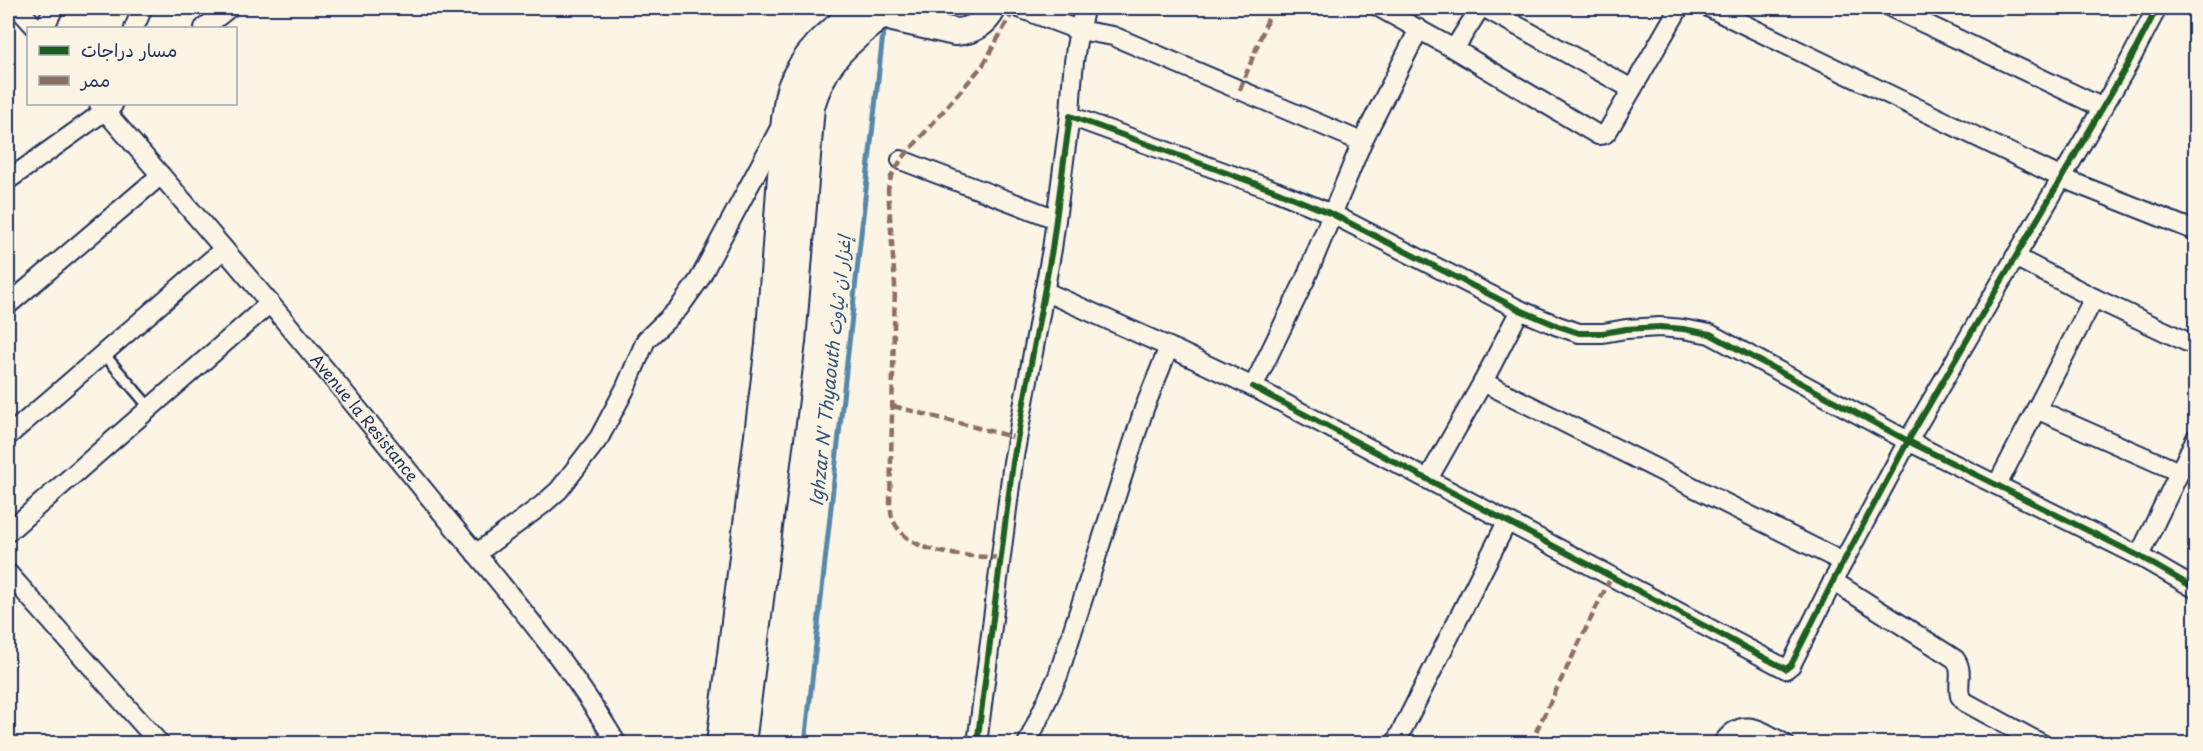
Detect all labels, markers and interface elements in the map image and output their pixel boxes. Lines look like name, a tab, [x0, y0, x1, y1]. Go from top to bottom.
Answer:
legend	[27, 27, 237, 105]
text: مسار دراجات	[81, 36, 177, 63]
text: ممر	[79, 66, 110, 93]
water label: Ighzar N' Thyaouth إغزار ان ثياوث	[802, 232, 857, 507]
street label: Avenue la Resistance	[306, 348, 425, 486]

